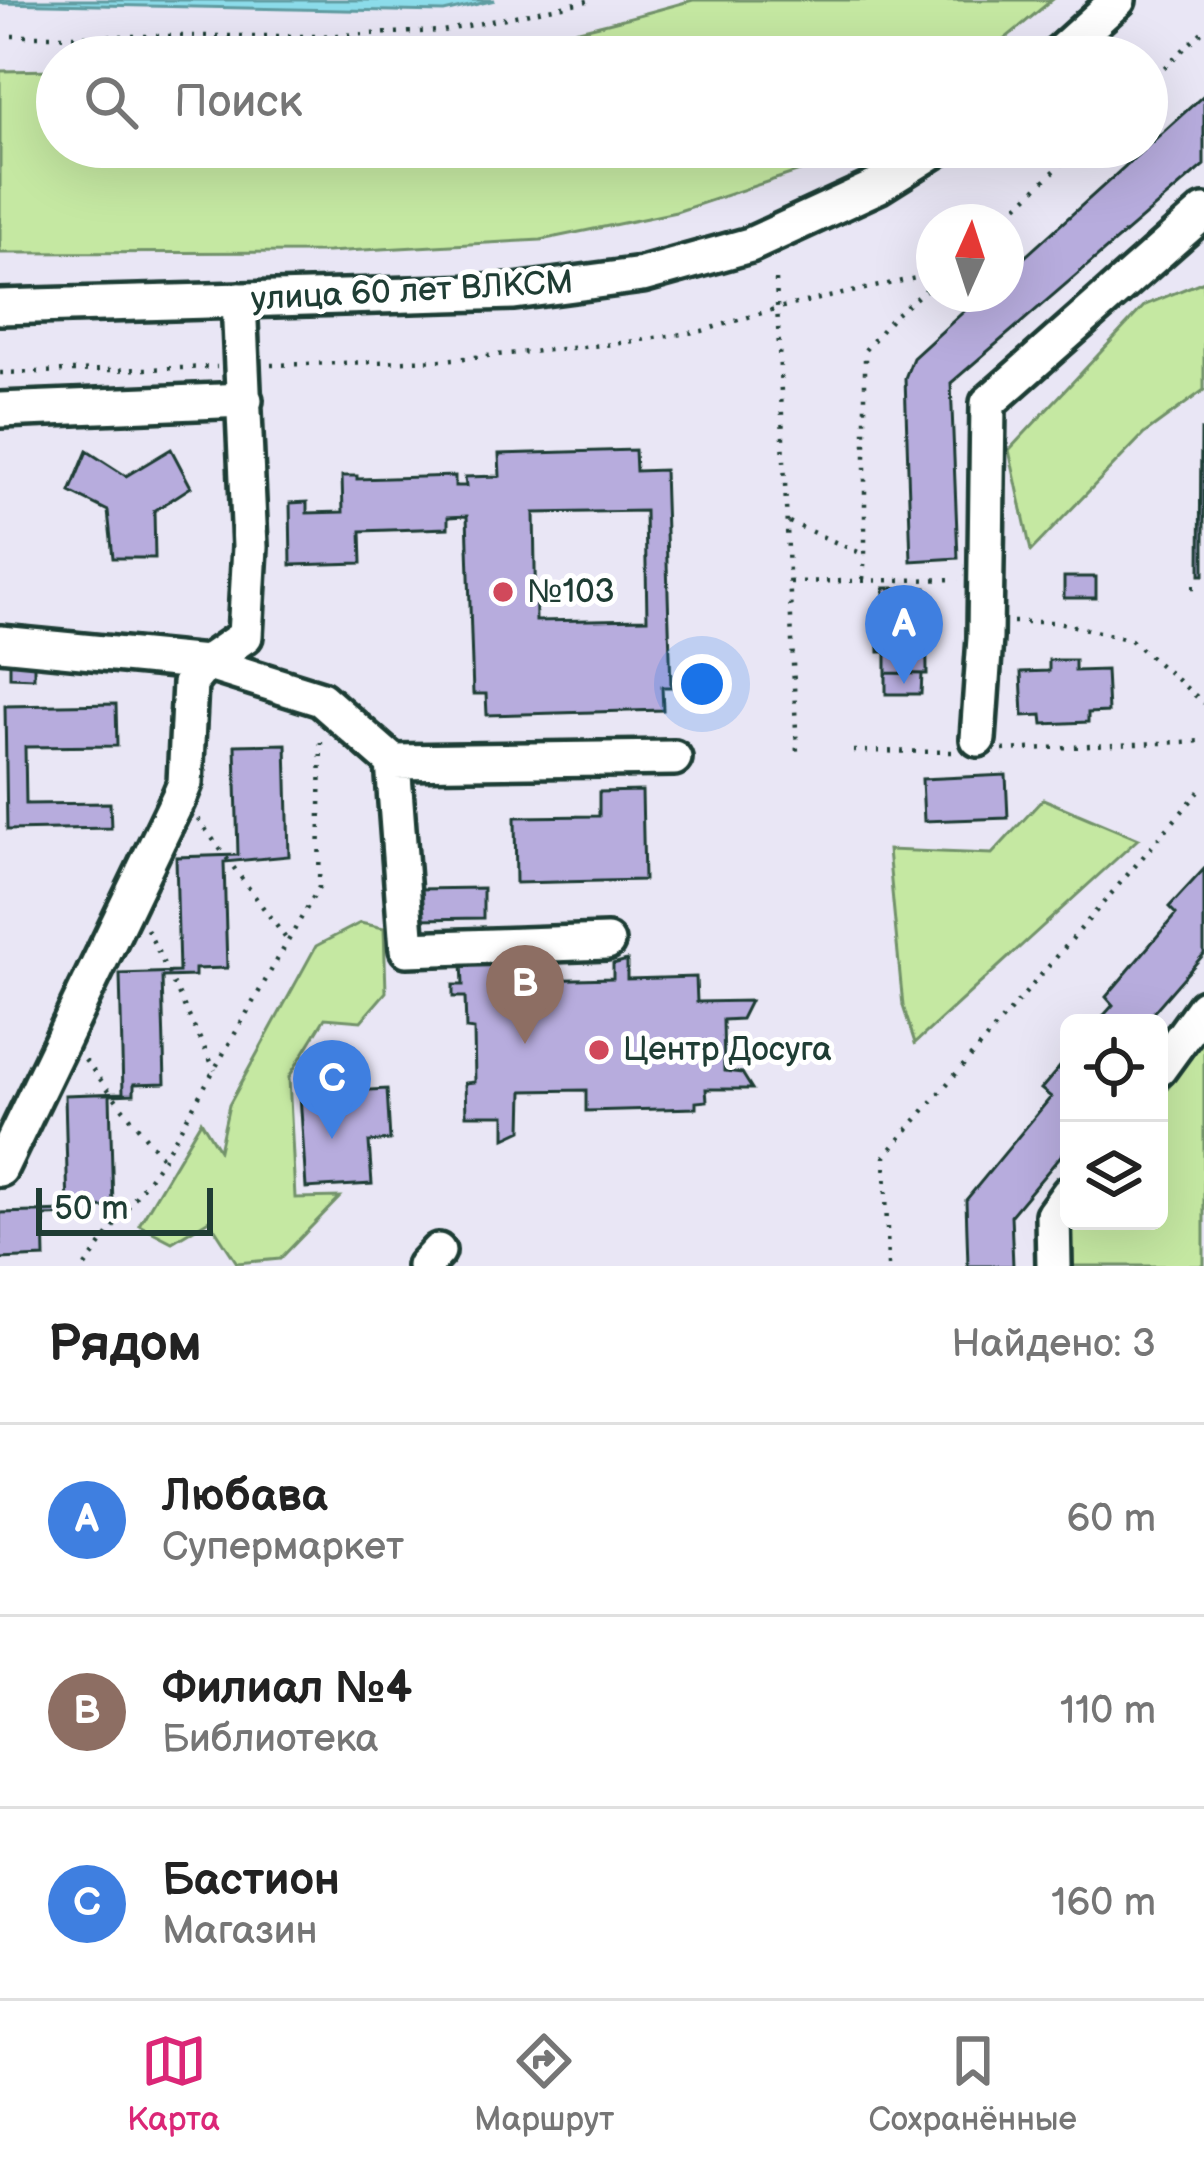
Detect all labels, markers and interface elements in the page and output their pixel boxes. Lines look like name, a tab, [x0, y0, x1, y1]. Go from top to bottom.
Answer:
search box	[36, 36, 1168, 168]
icon: search	[78, 69, 144, 135]
text: Поиск	[174, 75, 302, 130]
north arrow	[916, 204, 1024, 312]
street label: улица 60 лет ВЛКСМ	[250, 263, 574, 319]
place label: №103	[527, 572, 615, 612]
marker: №103	[490, 579, 516, 605]
pin: A	[865, 585, 943, 684]
your location	[672, 654, 732, 714]
pin: B	[486, 945, 564, 1044]
map controls	[1060, 1014, 1168, 1230]
button: locate	[1060, 1014, 1168, 1122]
place label: Центр Досуга	[623, 1030, 832, 1070]
marker: Центр Досуга	[586, 1037, 612, 1063]
pin: C	[293, 1040, 371, 1139]
button: layers	[1060, 1122, 1168, 1230]
scale bar	[36, 1182, 213, 1235]
text: 50 m	[54, 1189, 129, 1229]
text: Рядом	[48, 1314, 202, 1375]
text: Найдено: 3	[951, 1321, 1156, 1368]
text: Любава	[162, 1469, 328, 1524]
text: A	[75, 1496, 99, 1543]
text: 60 m	[1066, 1496, 1156, 1543]
text: Супермаркет	[162, 1524, 404, 1571]
text: Филиал №4	[162, 1661, 412, 1716]
text: B	[73, 1688, 101, 1735]
text: 110 m	[1060, 1688, 1156, 1735]
text: Библиотека	[162, 1716, 379, 1763]
text: Бастион	[162, 1853, 340, 1908]
text: C	[73, 1880, 101, 1927]
text: 160 m	[1051, 1880, 1156, 1927]
text: Магазин	[162, 1908, 318, 1955]
tab: Карта	[127, 2028, 220, 2140]
tab: Маршрут	[474, 2028, 614, 2140]
tab: Сохранённые	[868, 2028, 1077, 2140]

